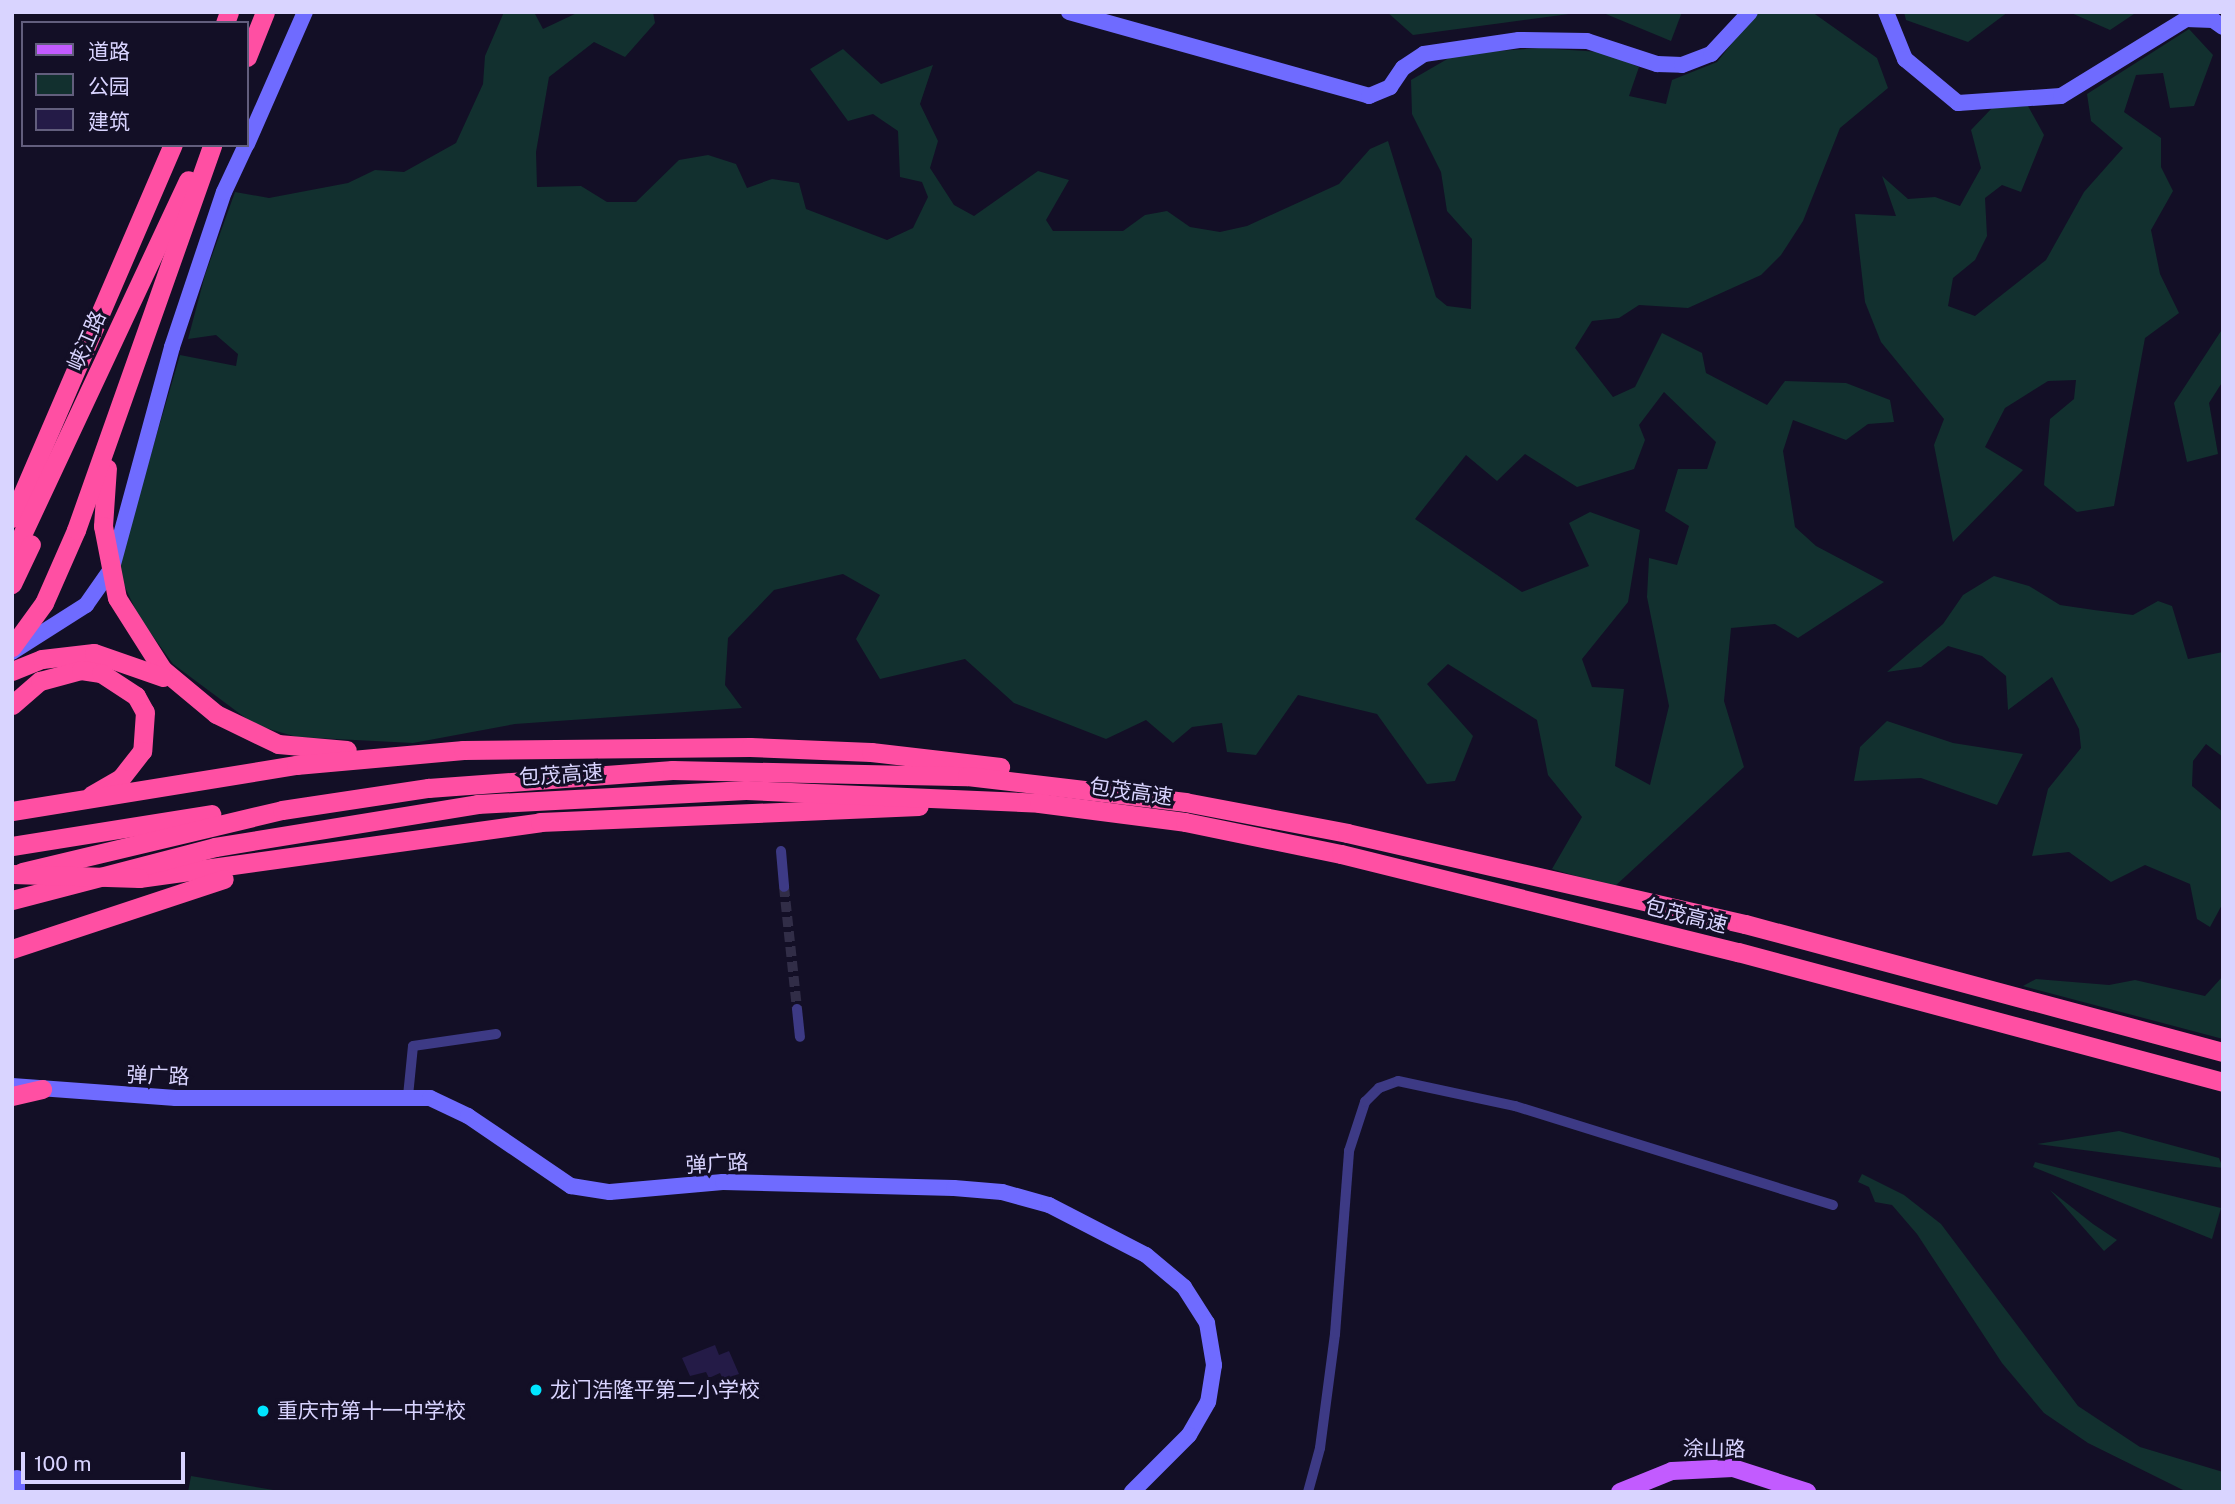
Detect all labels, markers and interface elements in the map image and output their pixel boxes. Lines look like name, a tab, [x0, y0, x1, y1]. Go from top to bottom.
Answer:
legend	[21, 21, 248, 147]
text: 道路	[88, 39, 130, 64]
text: 公园	[88, 74, 130, 99]
text: 建筑	[88, 109, 130, 134]
street label: 峡江路	[63, 307, 111, 375]
street label: 包茂高速	[518, 760, 604, 790]
street label: 包茂高速	[1088, 774, 1174, 810]
street label: 包茂高速	[1642, 894, 1730, 938]
street label: 弹广路	[126, 1062, 190, 1090]
street label: 弹广路	[685, 1150, 749, 1178]
place label: 龙门浩隆平第二小学校	[550, 1377, 760, 1403]
marker: 龙门浩隆平第二小学校	[528, 1382, 544, 1398]
place label: 重庆市第十一中学校	[277, 1398, 466, 1424]
marker: 重庆市第十一中学校	[255, 1403, 271, 1419]
street label: 涂山路	[1682, 1436, 1746, 1462]
scale bar	[24, 1438, 189, 1482]
text: 100 m	[34, 1451, 91, 1476]

